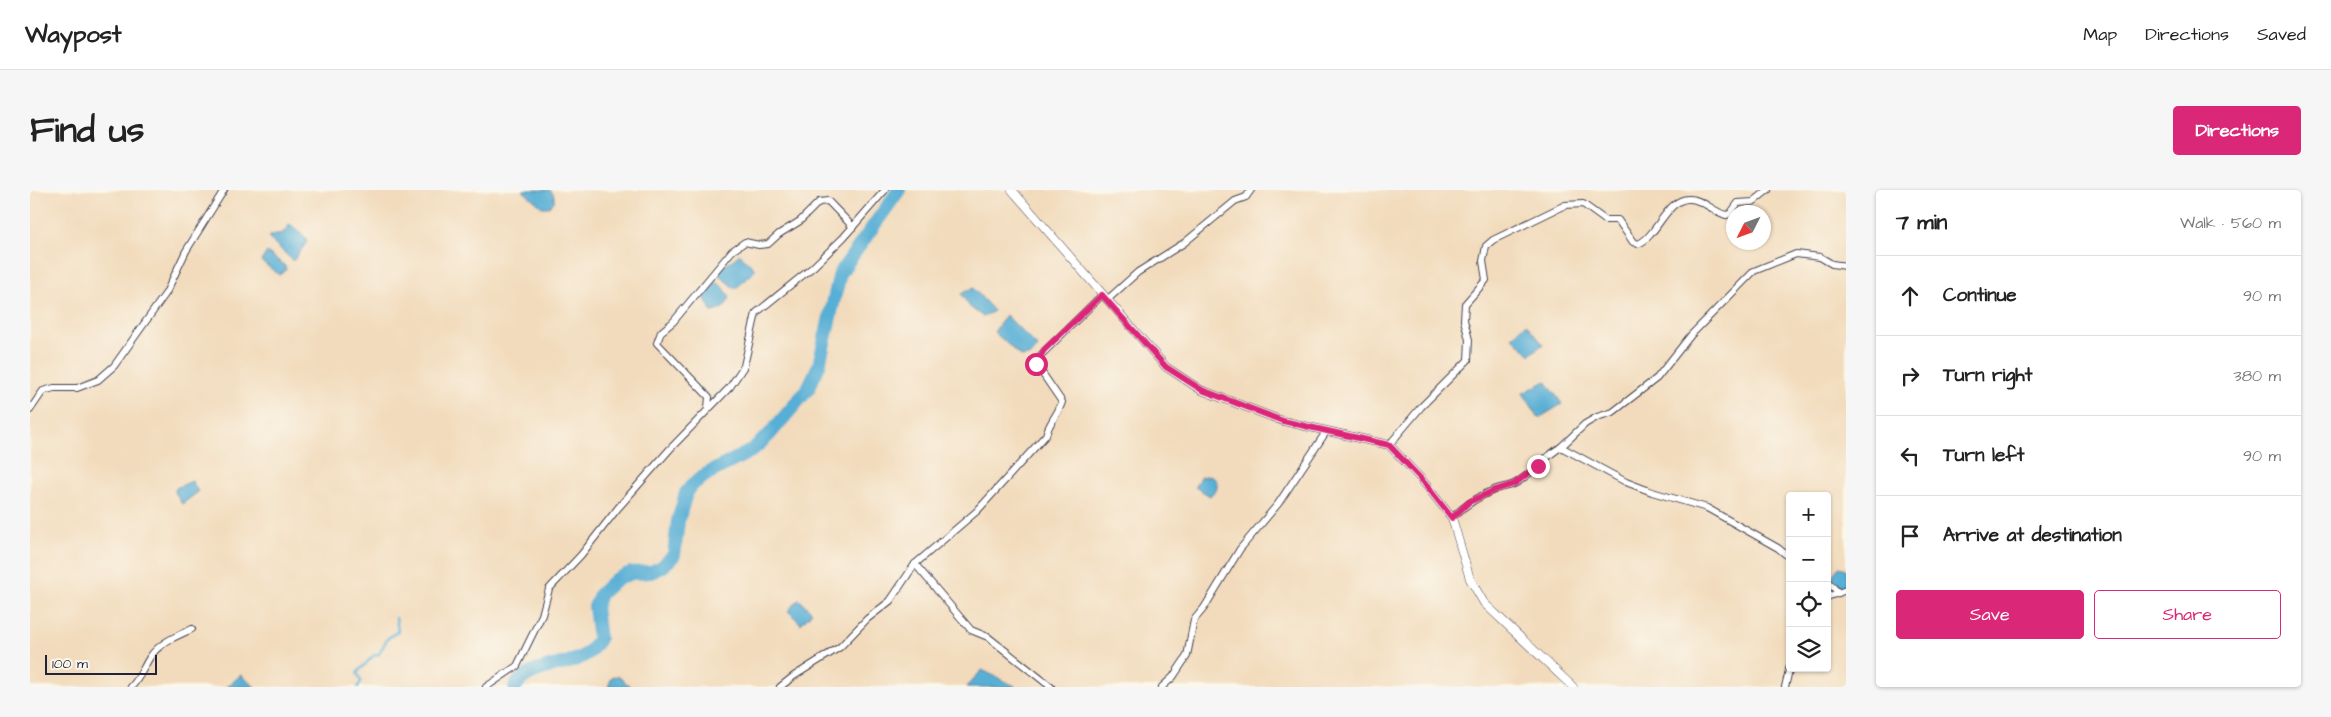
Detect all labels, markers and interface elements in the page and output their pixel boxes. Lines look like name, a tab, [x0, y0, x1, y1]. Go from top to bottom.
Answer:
text: Waypost	[25, 18, 122, 52]
text: Map	[2083, 22, 2117, 47]
text: Directions	[2145, 22, 2229, 47]
text: Saved	[2257, 22, 2306, 47]
text: Find us	[30, 106, 144, 155]
button: Directions	[2173, 106, 2301, 155]
north arrow	[1726, 205, 1771, 250]
text: 7 min	[1896, 208, 1947, 237]
text: Walk · 560 m	[2180, 212, 2281, 234]
icon: ahead	[1896, 282, 1924, 310]
text: Continue	[1943, 282, 2017, 309]
text: 90 m	[2243, 285, 2281, 307]
route start	[1025, 353, 1048, 376]
icon: right	[1896, 362, 1924, 390]
text: Turn right	[1943, 362, 2032, 389]
text: 380 m	[2234, 365, 2281, 387]
icon: left	[1896, 442, 1924, 470]
text: Turn left	[1943, 442, 2024, 469]
text: 90 m	[2243, 445, 2281, 467]
route end	[1527, 455, 1550, 478]
map controls	[1786, 492, 1831, 672]
button: +	[1786, 492, 1831, 537]
icon: arrive	[1896, 522, 1924, 550]
text: Arrive at destination	[1943, 522, 2122, 549]
button: −	[1786, 537, 1831, 582]
button: locate	[1786, 582, 1831, 627]
button: Save	[1896, 590, 2084, 639]
button: Share	[2094, 590, 2281, 639]
button: layers	[1786, 627, 1831, 672]
scale bar	[45, 652, 158, 675]
text: 100 m	[52, 654, 88, 674]

